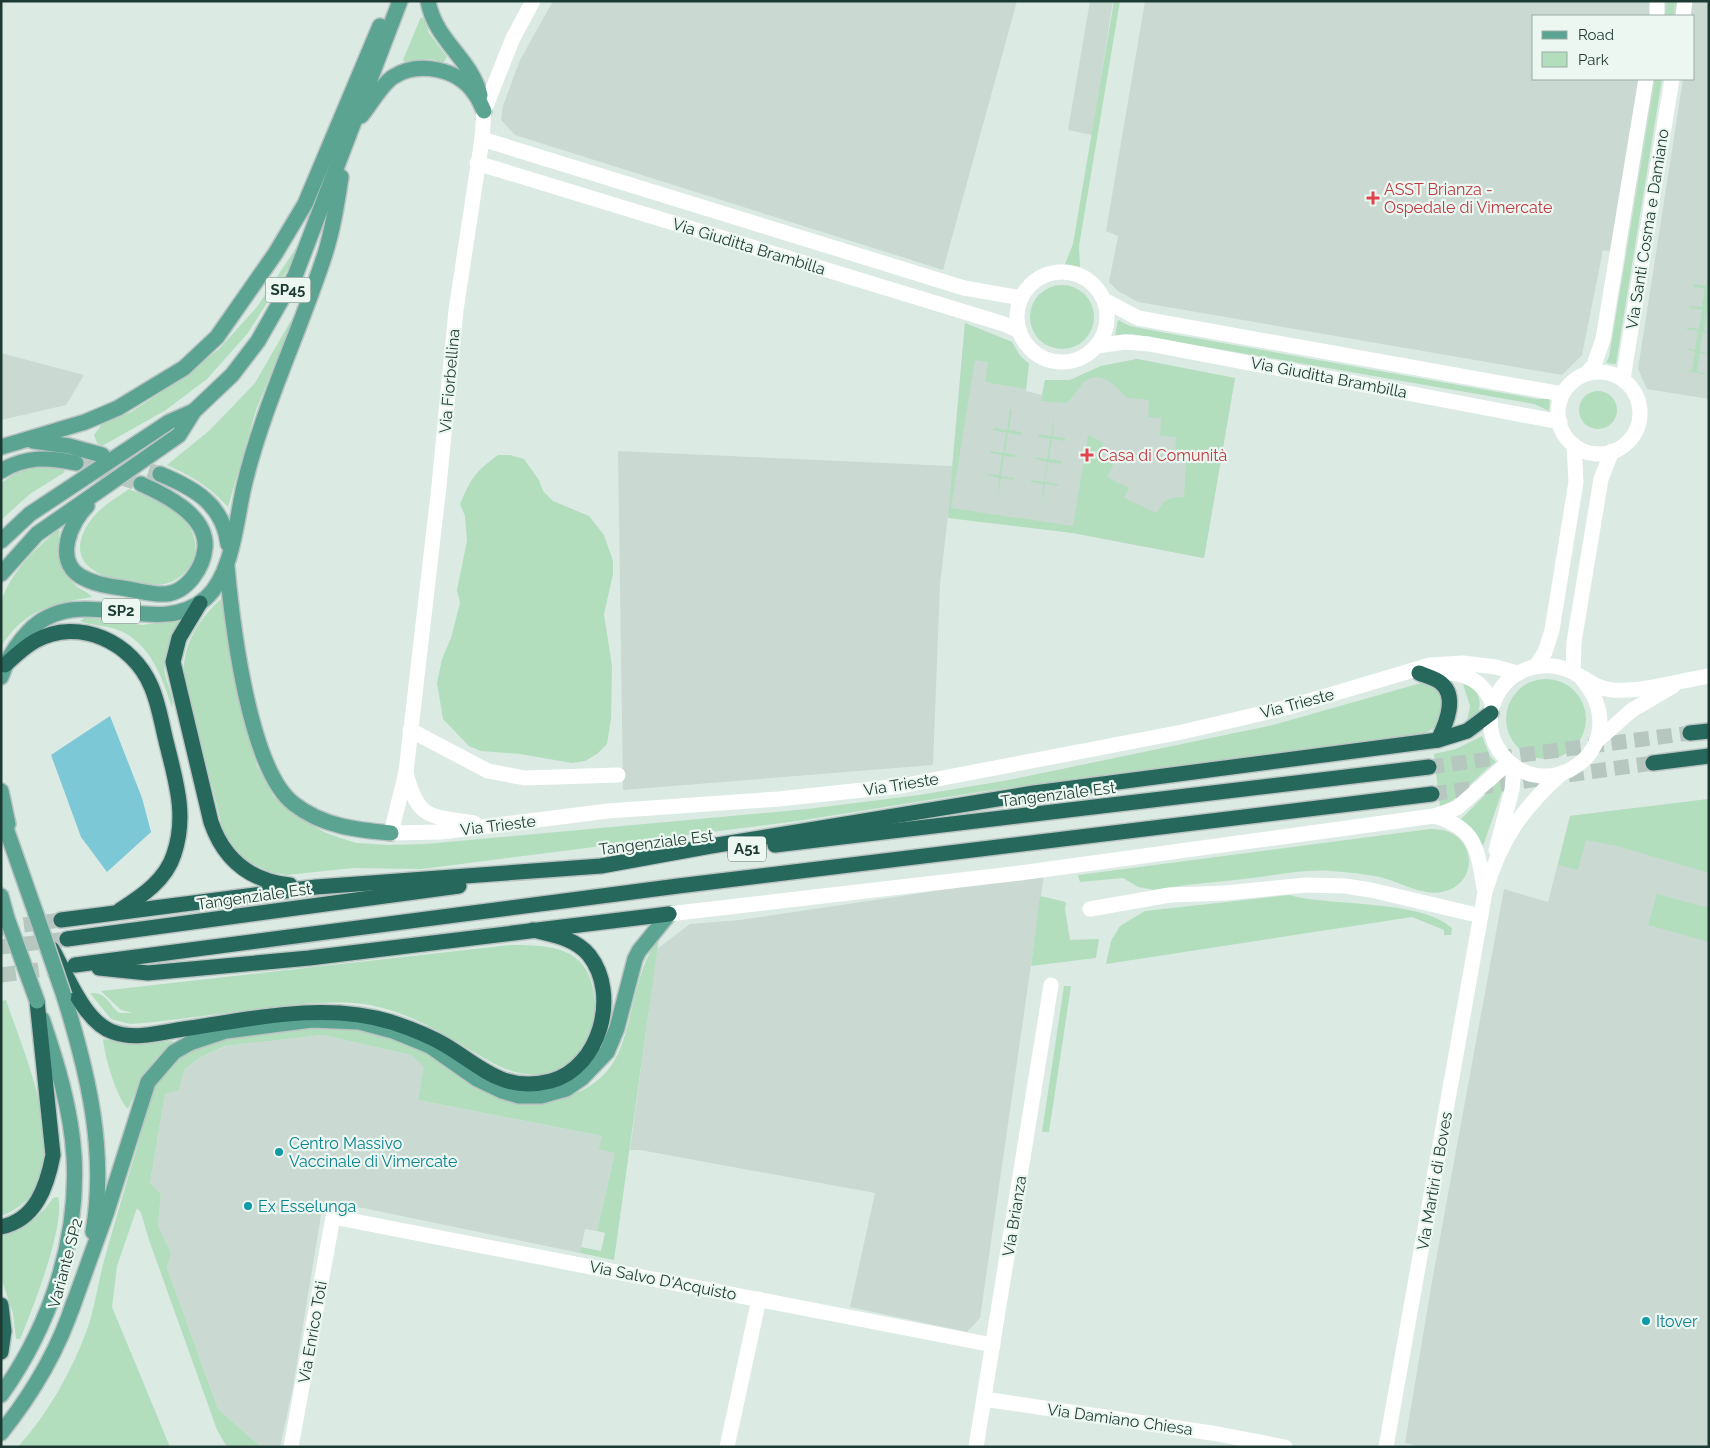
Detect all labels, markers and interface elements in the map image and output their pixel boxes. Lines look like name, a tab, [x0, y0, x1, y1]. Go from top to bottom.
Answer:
legend	[1532, 15, 1695, 80]
text: Road	[1578, 26, 1614, 44]
text: Park	[1578, 51, 1609, 69]
street label: Via Santi Cosma e Damiano	[1622, 127, 1673, 331]
place label: ASST Brianza - Ospedale di Vimercate	[1384, 180, 1552, 217]
marker: ASST Brianza - Ospedale di Vimercate	[1366, 191, 1380, 205]
street label: Via Giuditta Brambilla	[670, 214, 828, 279]
road number: SP45	[266, 278, 310, 302]
street label: Via Fiorbellina	[435, 328, 464, 434]
street label: Via Giuditta Brambilla	[1249, 353, 1409, 402]
place label: Casa di Comunità	[1098, 446, 1227, 465]
marker: Casa di Comunità	[1080, 448, 1094, 462]
road number: SP2	[102, 598, 140, 624]
street label: Via Trieste	[1258, 684, 1336, 722]
street label: Via Trieste	[862, 769, 940, 800]
street label: Tangenziale Est	[1000, 778, 1117, 811]
street label: Via Trieste	[459, 811, 537, 840]
street label: Tangenziale Est	[598, 826, 715, 859]
road number: A51	[728, 836, 766, 862]
street label: Tangenziale Est	[196, 879, 313, 914]
street label: Via Martiri di Boves	[1413, 1110, 1456, 1252]
place label: Centro Massivo Vaccinale di Vimercate	[289, 1134, 457, 1171]
marker: Centro Massivo Vaccinale di Vimercate	[273, 1146, 285, 1158]
street label: Via Brianza	[999, 1174, 1030, 1258]
place label: Ex Esselunga	[258, 1197, 356, 1216]
marker: Ex Esselunga	[242, 1200, 254, 1212]
street label: Variante SP2	[44, 1216, 87, 1310]
street label: Via Salvo D'Acquisto	[588, 1257, 738, 1304]
street label: Via Enrico Toti	[294, 1280, 331, 1385]
place label: Itover	[1656, 1312, 1698, 1331]
marker: Itover	[1640, 1315, 1652, 1327]
street label: Via Damiano Chiesa	[1046, 1400, 1194, 1439]

